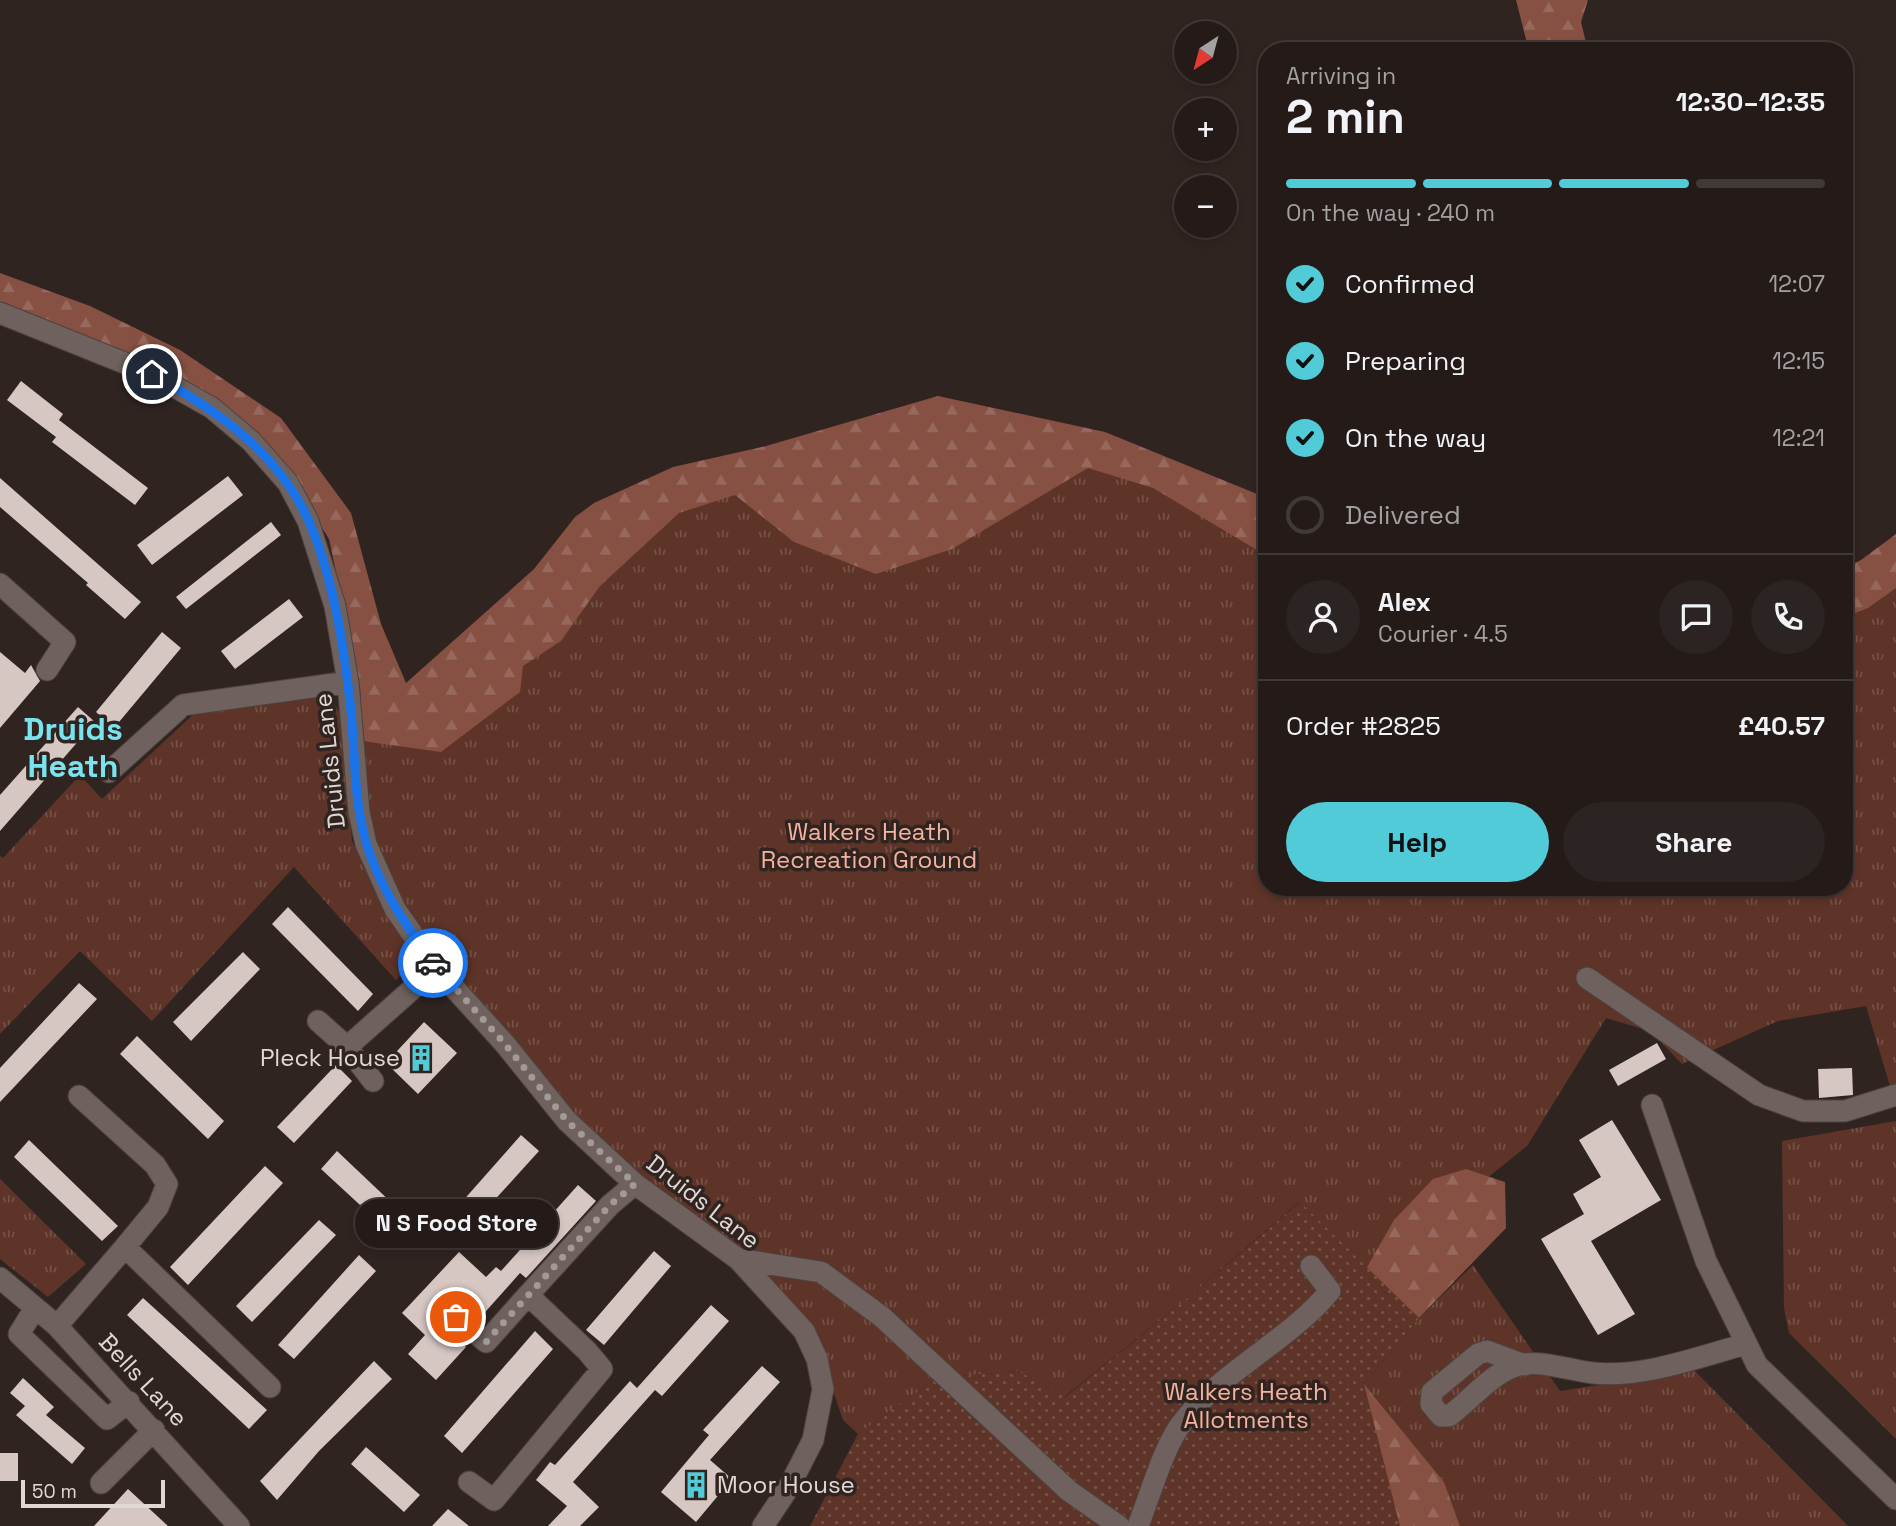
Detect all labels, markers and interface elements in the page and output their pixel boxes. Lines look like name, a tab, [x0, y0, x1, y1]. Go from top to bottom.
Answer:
north arrow	[1174, 21, 1237, 84]
map controls	[1174, 21, 1237, 238]
text: Arriving in	[1286, 61, 1396, 91]
text: 12:30–12:35	[1676, 85, 1825, 119]
text: 2 min	[1286, 88, 1405, 146]
button: +	[1174, 98, 1237, 161]
button: −	[1174, 175, 1237, 238]
text: On the way · 240 m	[1286, 198, 1495, 228]
icon: check	[1286, 265, 1324, 303]
text: Confirmed	[1345, 267, 1475, 301]
text: 12:07	[1768, 269, 1825, 299]
icon: check	[1286, 342, 1324, 380]
pin	[122, 344, 182, 404]
text: Preparing	[1345, 344, 1466, 378]
text: 12:15	[1772, 346, 1825, 376]
icon: home	[133, 355, 171, 393]
icon: check	[1286, 419, 1324, 457]
text: On the way	[1345, 421, 1486, 455]
text: 12:21	[1772, 423, 1825, 453]
text: Delivered	[1345, 498, 1461, 532]
button: person	[1286, 580, 1360, 654]
button: chat	[1659, 580, 1733, 654]
button: phone	[1751, 580, 1825, 654]
text: Alex	[1378, 585, 1431, 619]
text: Courier · 4.5	[1378, 619, 1508, 649]
street label: Druids Lane	[307, 692, 352, 830]
district label: Druids Heath	[23, 709, 123, 786]
text: Order #2825	[1286, 709, 1441, 743]
text: £40.57	[1738, 709, 1825, 743]
button: Help	[1286, 802, 1549, 882]
button: Share	[1563, 802, 1825, 882]
park label: Walkers Heath Recreation Ground	[761, 816, 977, 875]
courier	[398, 928, 468, 998]
icon: car	[414, 944, 452, 982]
place label: Pleck House	[260, 1042, 400, 1073]
building icon: Pleck House	[406, 1043, 436, 1073]
street label: Druids Lane	[640, 1148, 766, 1256]
callout: N S Food Store	[354, 1198, 558, 1247]
text: N S Food Store	[376, 1208, 537, 1238]
pin	[426, 1287, 486, 1347]
icon: bag	[437, 1298, 475, 1336]
street label: Bells Lane	[92, 1326, 194, 1433]
park label: Walkers Heath Allotments	[1164, 1376, 1328, 1435]
place label: Moor House	[717, 1469, 855, 1500]
building icon: Moor House	[681, 1470, 711, 1500]
scale bar	[21, 1477, 164, 1509]
text: 50 m	[32, 1479, 77, 1504]

